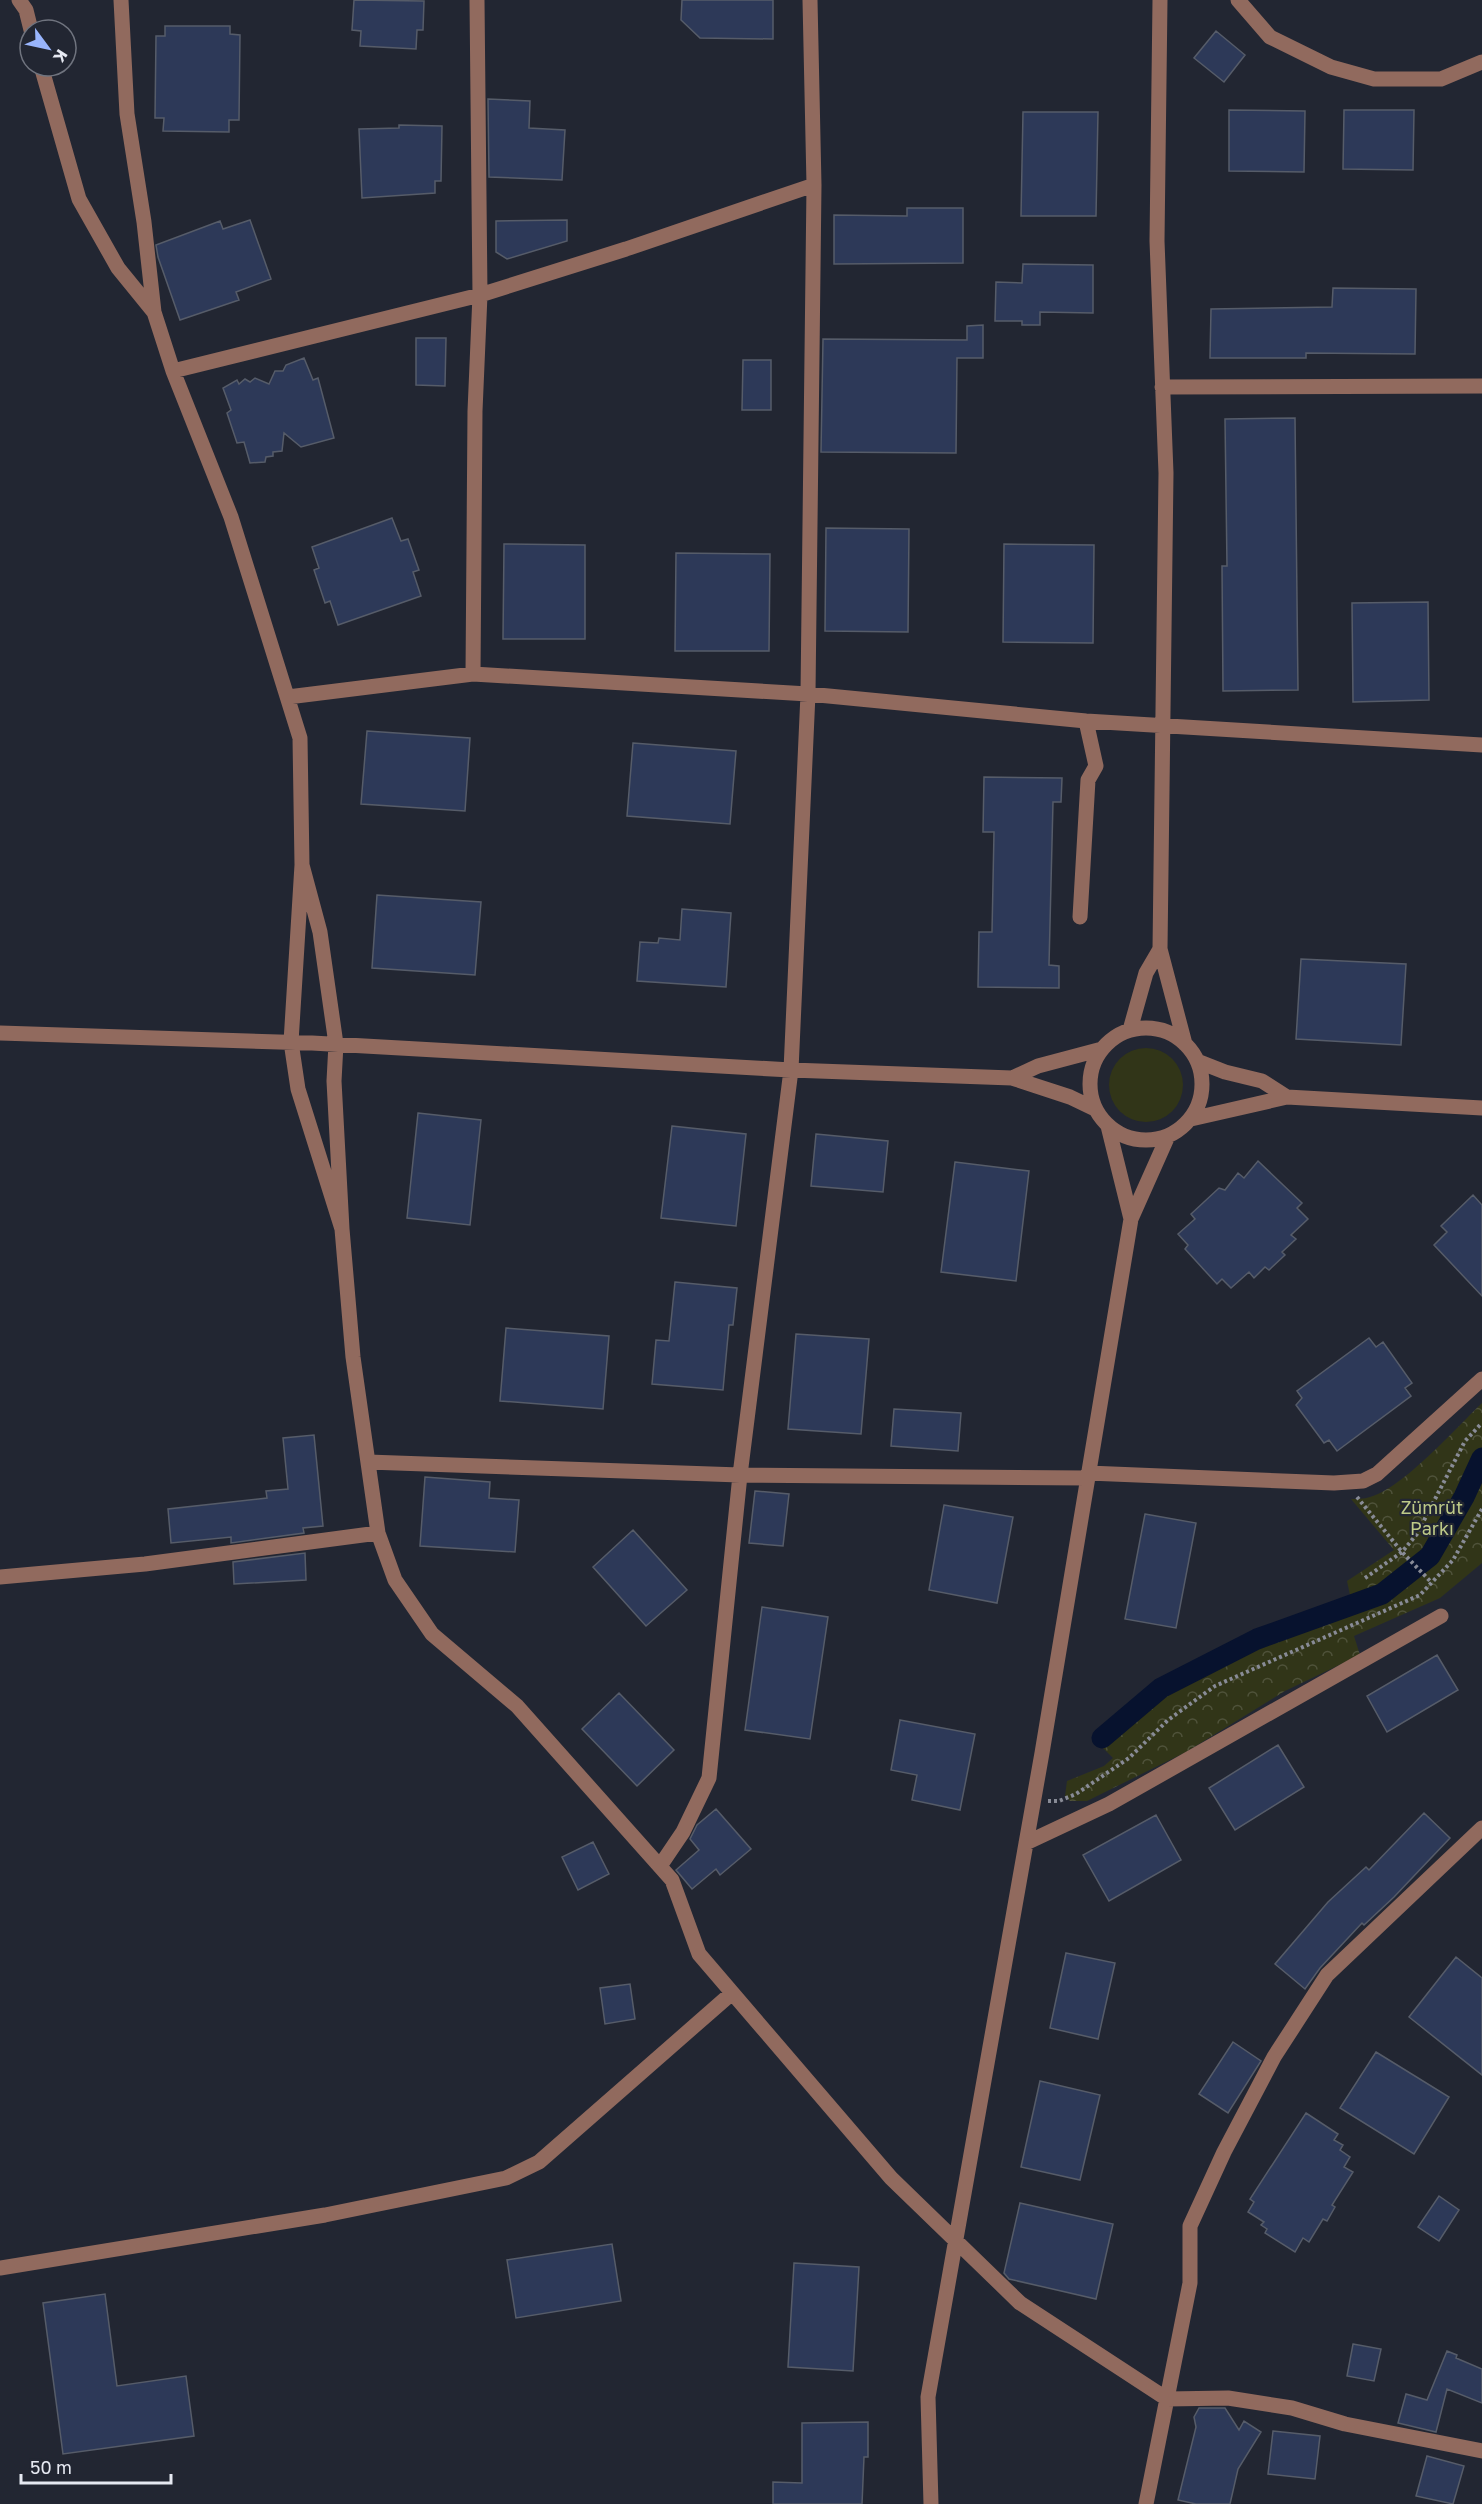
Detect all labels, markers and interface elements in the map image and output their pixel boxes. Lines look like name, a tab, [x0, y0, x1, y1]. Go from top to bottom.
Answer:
north arrow	[18, 18, 78, 78]
text: K	[49, 46, 72, 67]
park label: Zümrüt Parkı	[1401, 1496, 1463, 1539]
scale bar	[21, 2447, 171, 2485]
text: 50 m	[30, 2456, 72, 2478]

